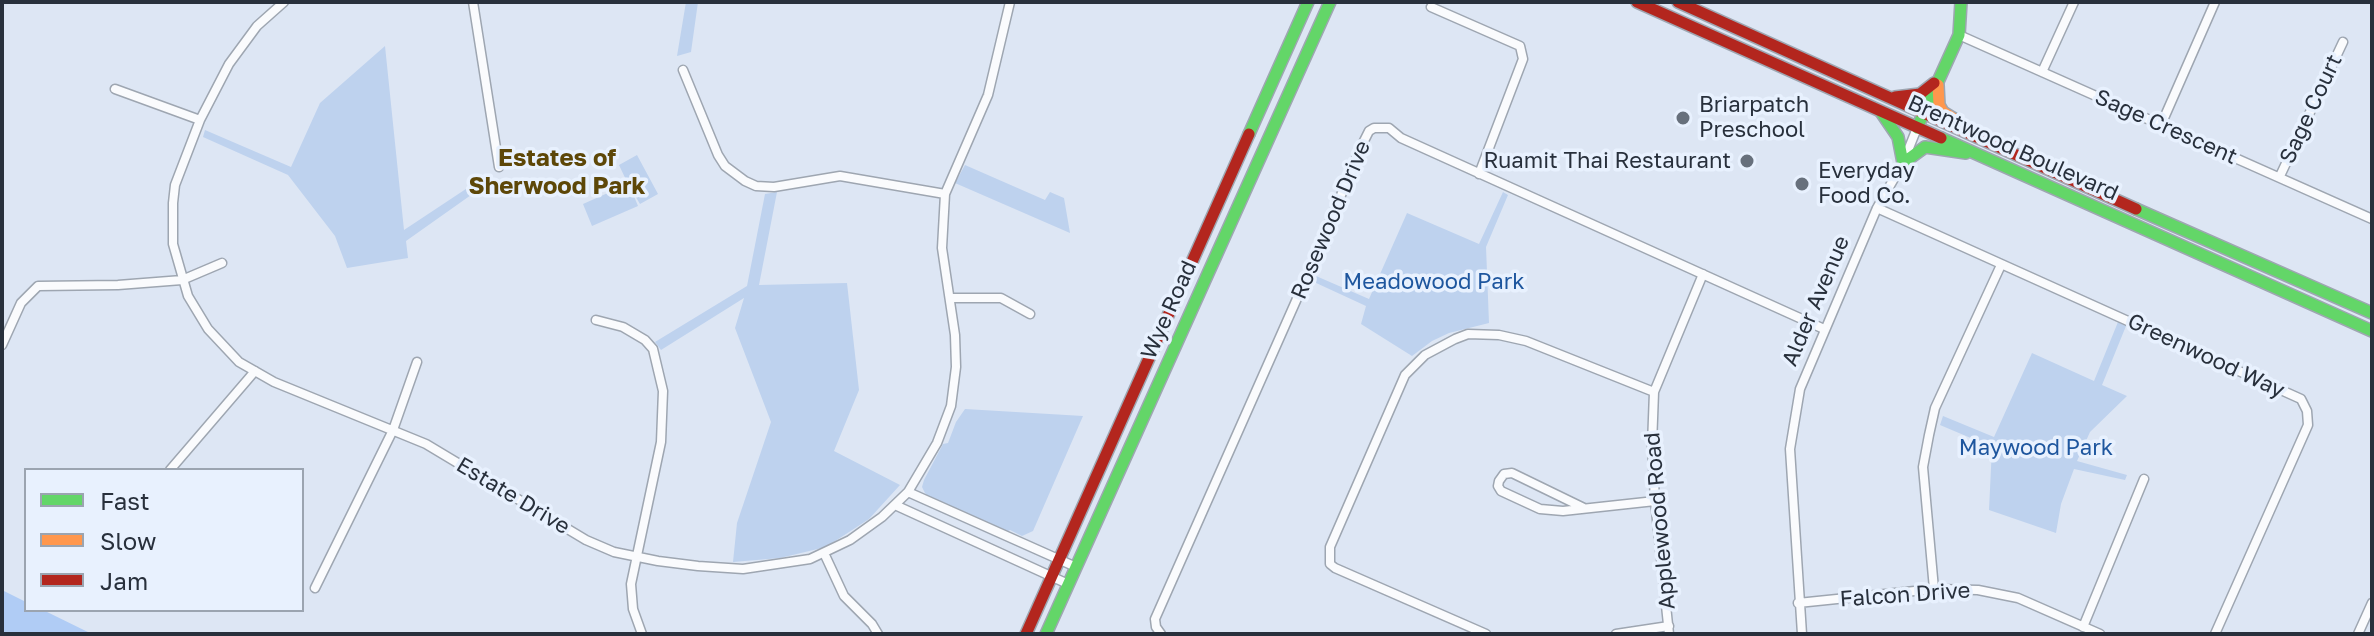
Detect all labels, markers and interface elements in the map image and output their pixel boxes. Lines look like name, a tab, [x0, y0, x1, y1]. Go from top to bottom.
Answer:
street label: Sage Court	[2274, 50, 2348, 168]
street label: Sage Crescent	[2091, 84, 2241, 170]
street label: Brentwood Boulevard	[1904, 90, 2122, 206]
place label: Briarpatch Preschool	[1699, 92, 1809, 144]
marker: Briarpatch Preschool	[1674, 109, 1692, 127]
street label: Rosewood Drive	[1286, 137, 1376, 303]
district label: Estates of Sherwood Park	[469, 144, 645, 200]
place label: Ruamit Thai Restaurant	[1483, 148, 1731, 174]
marker: Ruamit Thai Restaurant	[1738, 152, 1756, 170]
place label: Everyday Food Co.	[1818, 158, 1915, 210]
marker: Everyday Food Co.	[1793, 175, 1811, 193]
street label: Alder Avenue	[1777, 232, 1855, 370]
street label: Wye Road	[1136, 257, 1202, 363]
park label: Meadowood Park	[1343, 269, 1525, 295]
street label: Greenwood Way	[2123, 308, 2289, 404]
street label: Applewood Road	[1639, 431, 1681, 611]
park label: Maywood Park	[1959, 435, 2113, 461]
street label: Estate Drive	[451, 452, 575, 540]
legend	[24, 468, 304, 612]
text: Fast	[100, 486, 150, 515]
text: Slow	[100, 526, 156, 555]
text: Jam	[100, 566, 148, 595]
street label: Falcon Drive	[1839, 577, 1971, 613]

